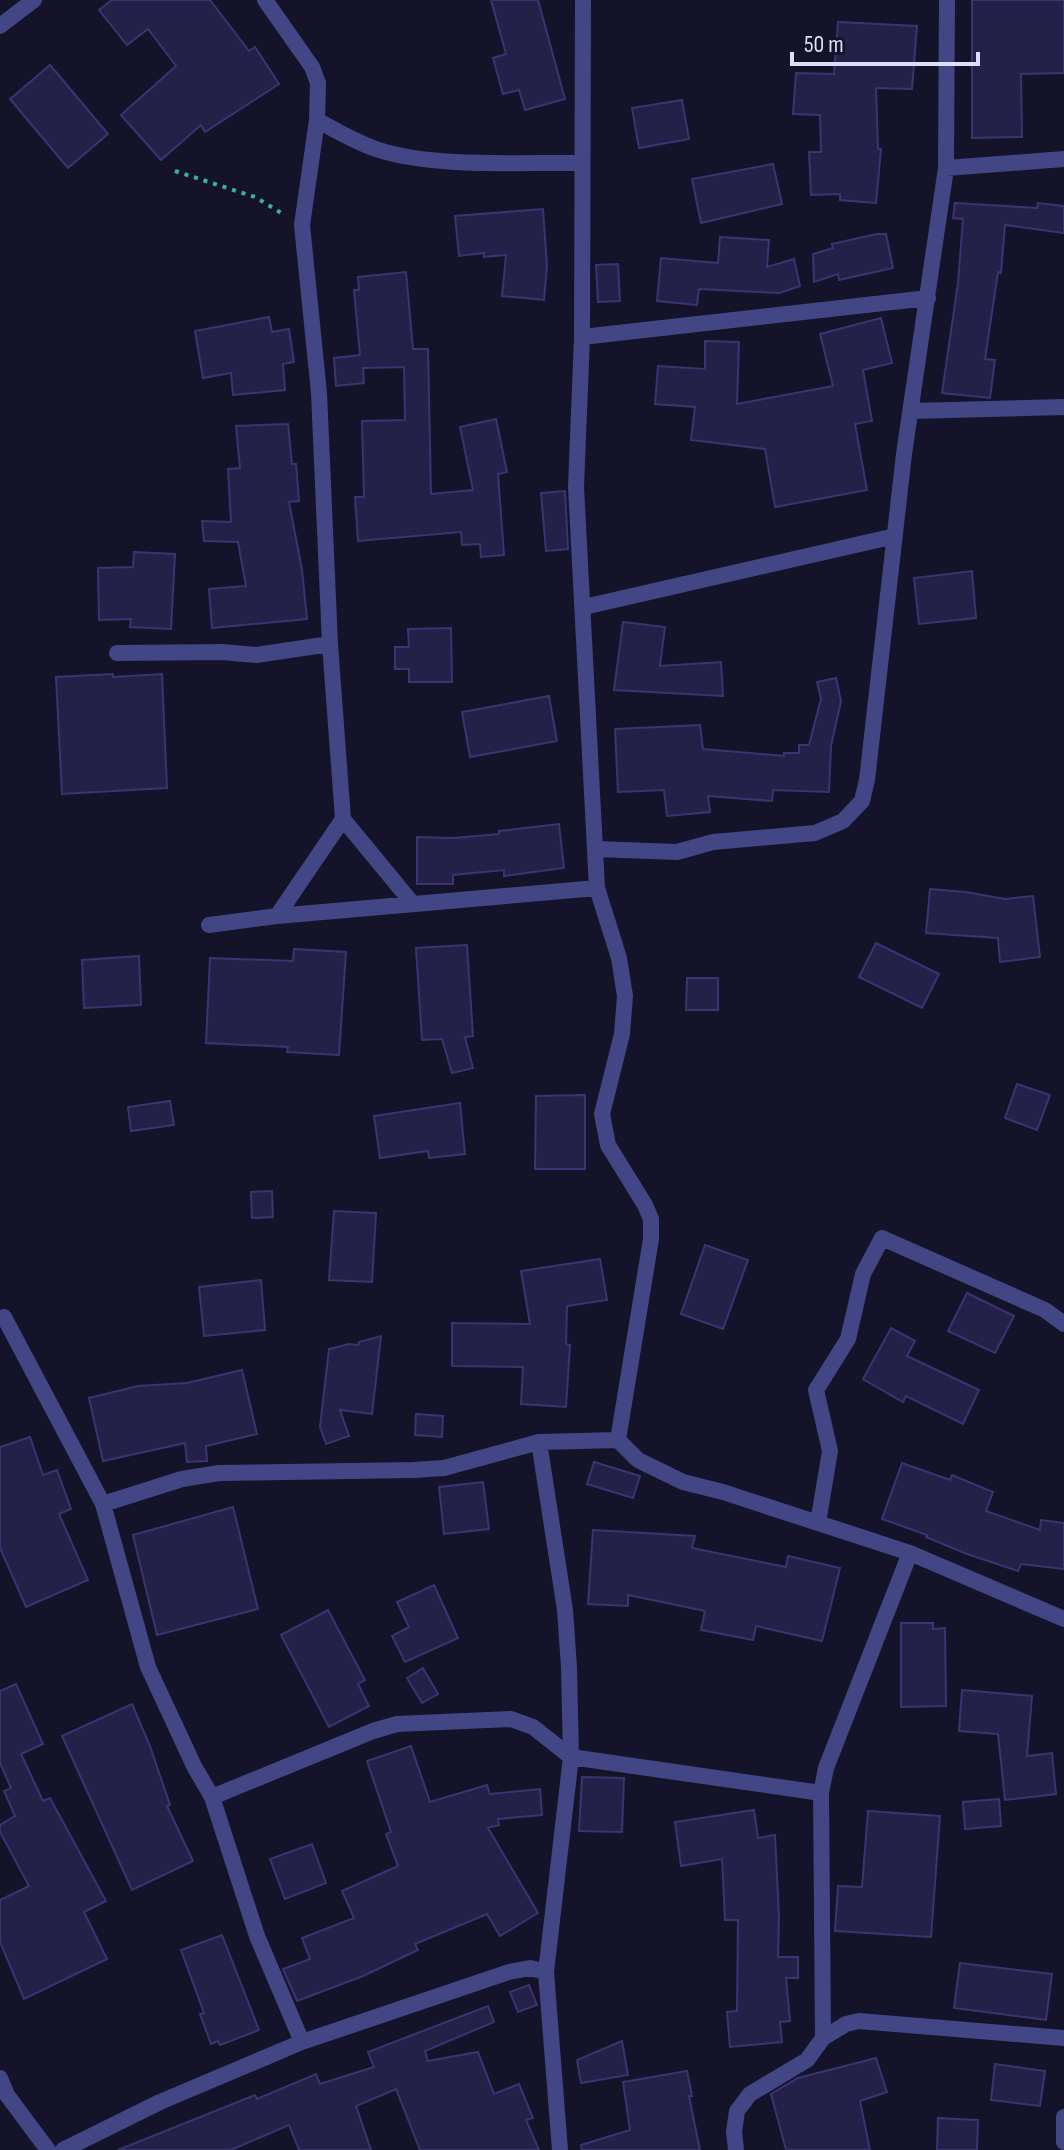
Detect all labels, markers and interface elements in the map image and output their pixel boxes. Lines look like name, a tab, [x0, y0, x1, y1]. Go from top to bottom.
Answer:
scale bar	[792, 16, 978, 66]
text: 50 m	[804, 30, 844, 59]

